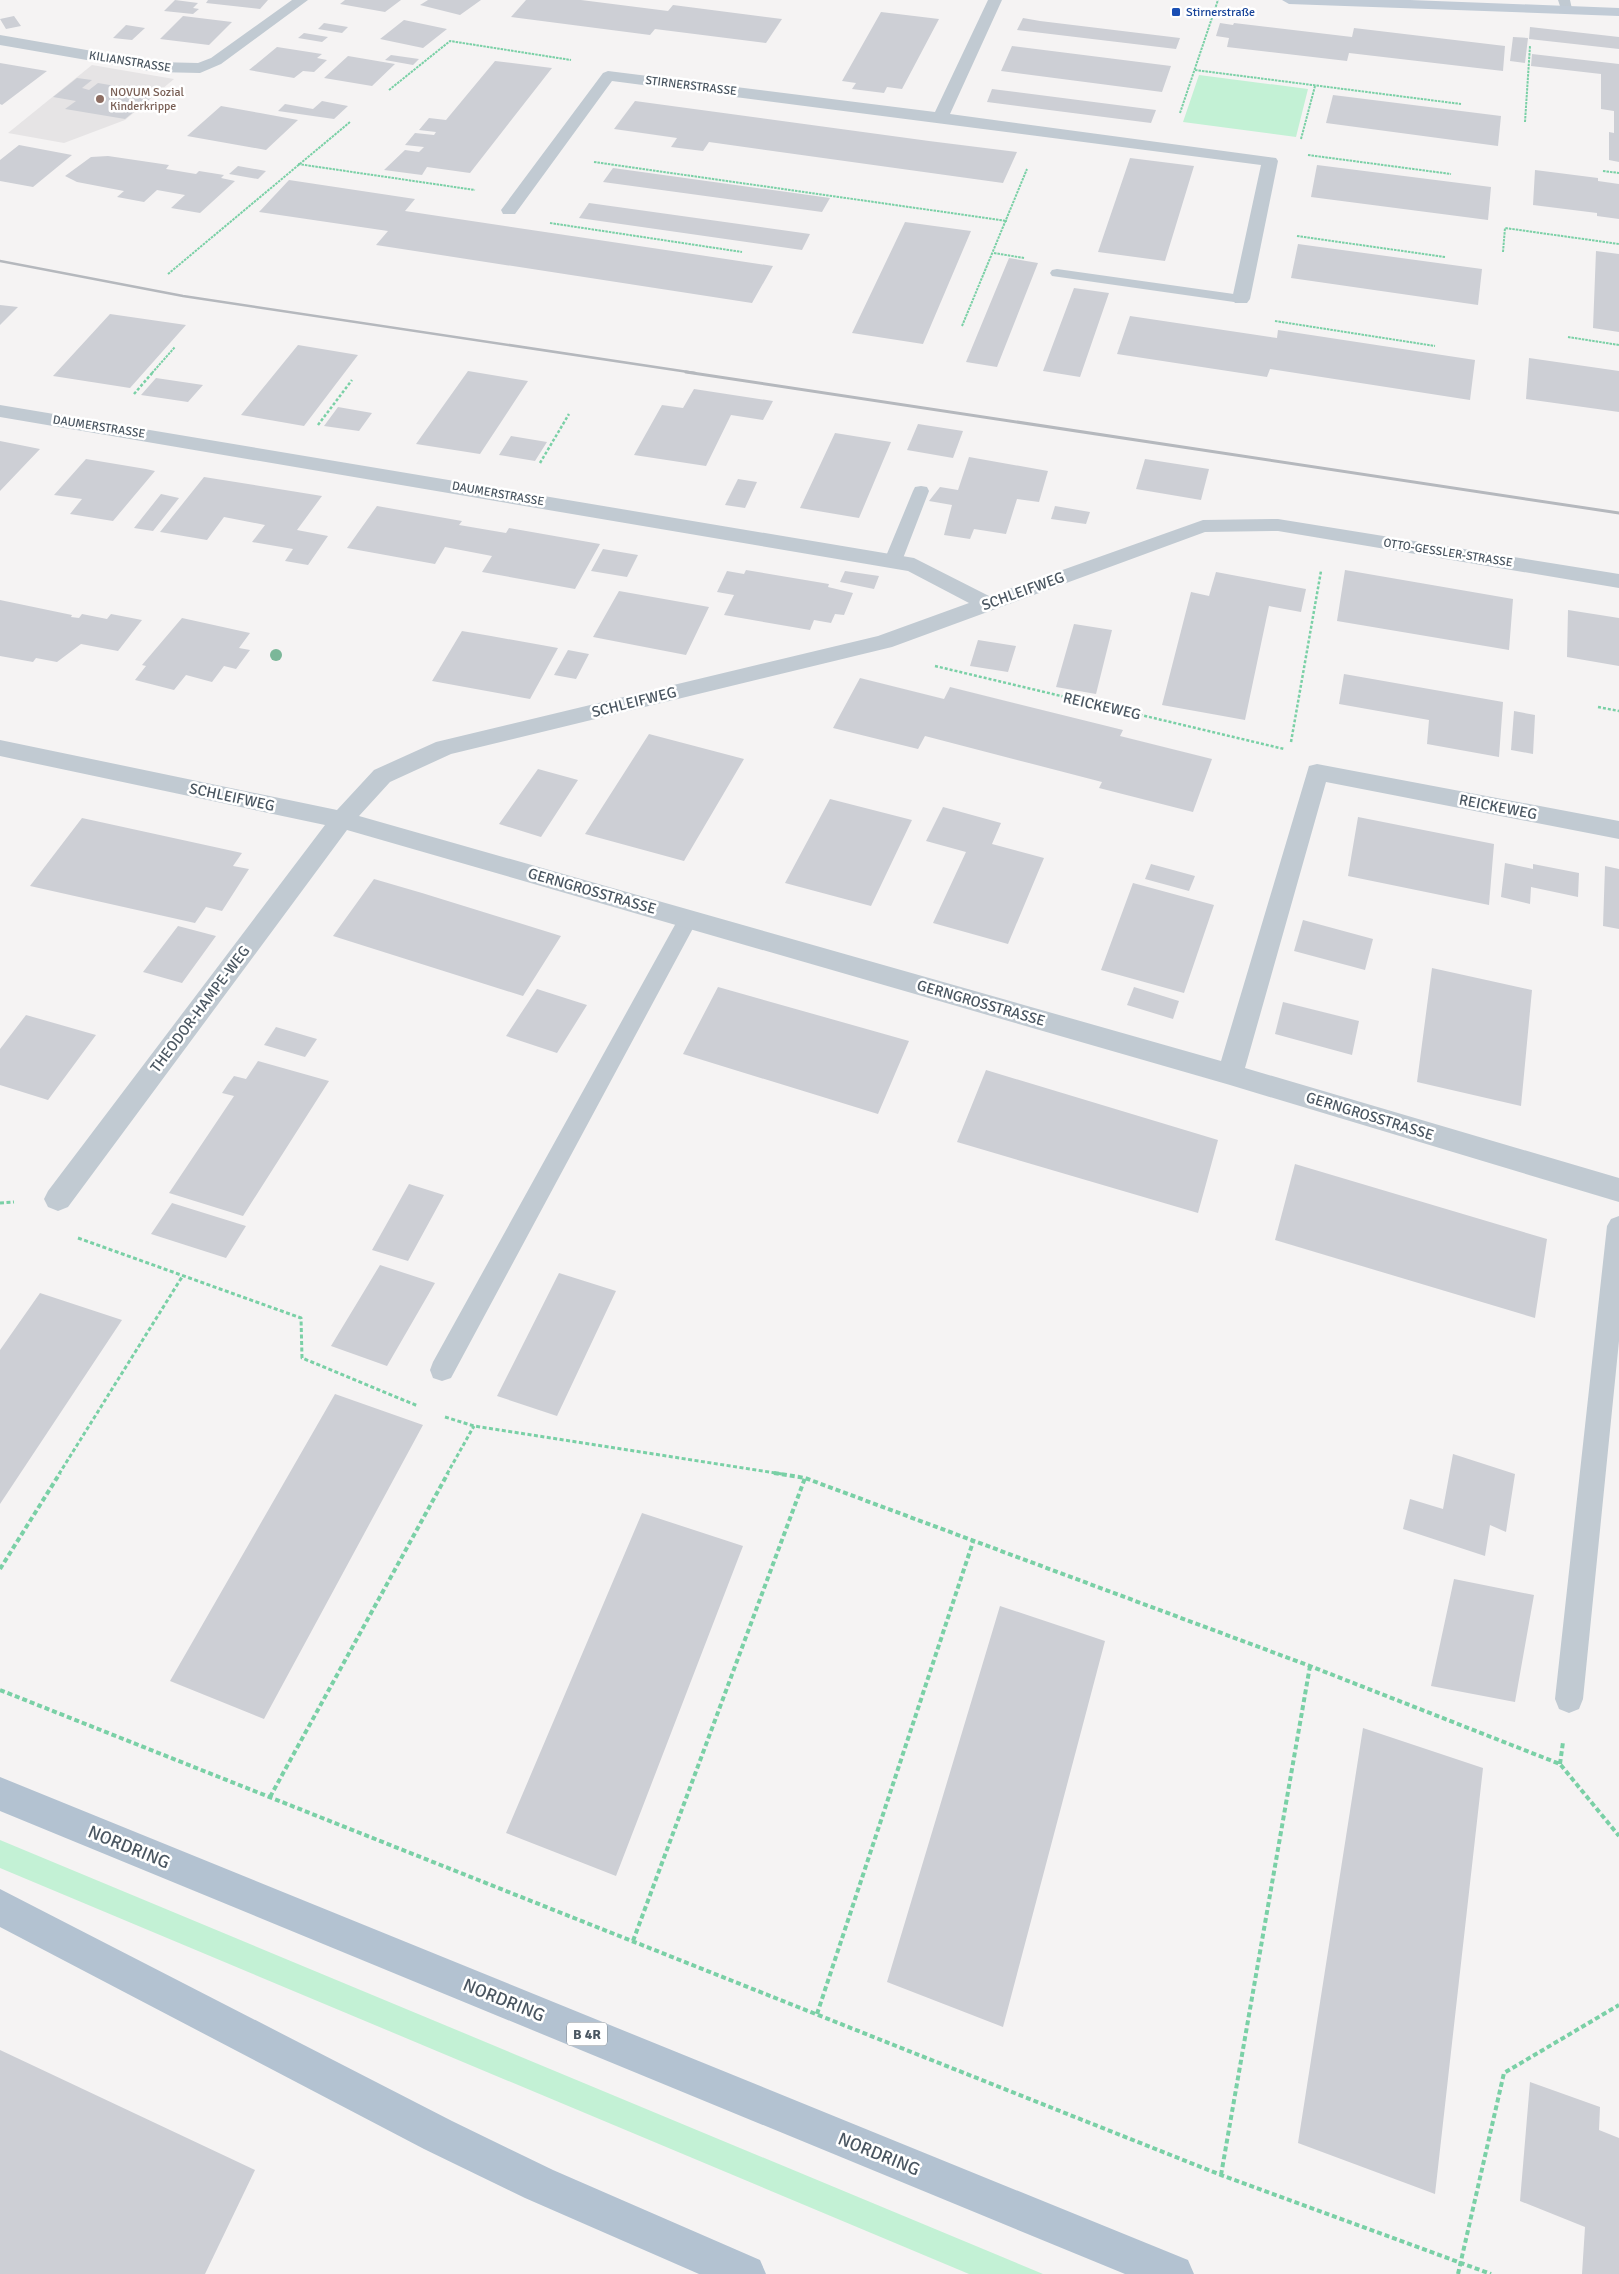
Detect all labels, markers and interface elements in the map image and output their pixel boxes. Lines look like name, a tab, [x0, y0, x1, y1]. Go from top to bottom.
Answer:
place label: Stirnerstraße	[1186, 5, 1255, 20]
marker: Stirnerstraße	[1170, 6, 1182, 18]
street label: KILIANSTRASSE	[88, 48, 172, 76]
street label: STIRNERSTRASSE	[644, 73, 738, 99]
place label: NOVUM Sozial Kinderkrippe	[110, 85, 185, 114]
marker: NOVUM Sozial Kinderkrippe	[94, 93, 106, 105]
street label: DAUMERSTRASSE	[52, 412, 146, 442]
street label: DAUMERSTRASSE	[451, 479, 545, 510]
street label: OTTO-GESSLER-STRASSE	[1382, 535, 1514, 571]
street label: SCHLEIFWEG	[979, 568, 1067, 614]
street label: SCHLEIFWEG	[590, 683, 678, 721]
street label: REICKEWEG	[1061, 688, 1143, 724]
street label: SCHLEIFWEG	[188, 779, 276, 815]
street label: REICKEWEG	[1457, 791, 1539, 823]
street label: GERNGROSSTRASSE	[526, 864, 658, 918]
street label: THEODOR-HAMPE-WEG	[147, 942, 253, 1076]
street label: GERNGROSSTRASSE	[915, 976, 1047, 1030]
street label: GERNGROSSTRASSE	[1304, 1088, 1436, 1144]
street label: NORDRING	[85, 1821, 173, 1873]
street label: NORDRING	[460, 1974, 548, 2026]
road number: B 4R	[567, 2022, 607, 2046]
street label: NORDRING	[835, 2128, 923, 2180]

